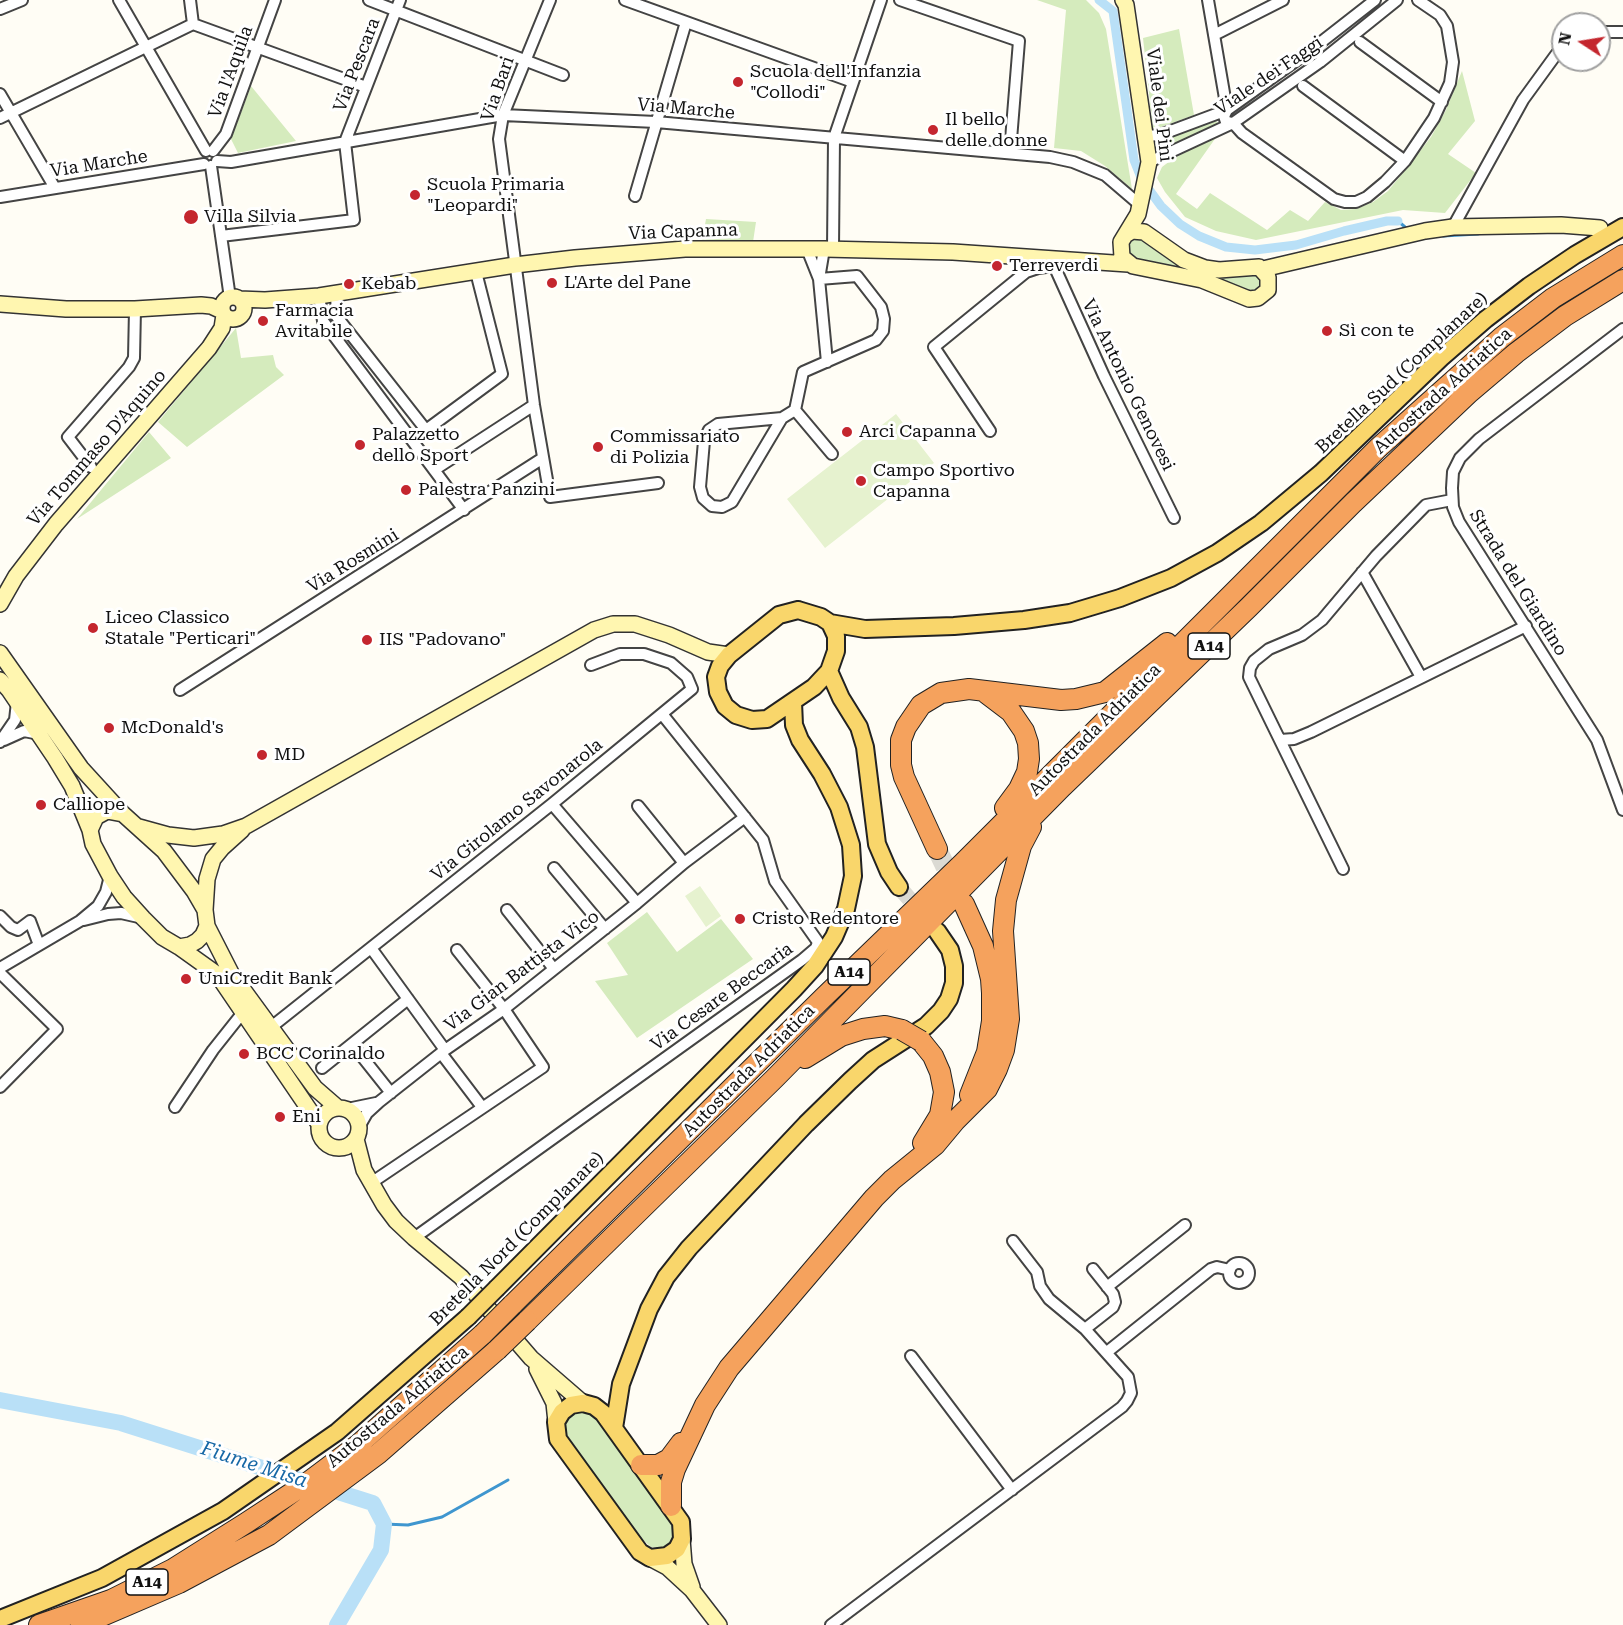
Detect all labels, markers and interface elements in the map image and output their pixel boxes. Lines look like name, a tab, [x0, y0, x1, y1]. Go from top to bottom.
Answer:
north arrow	[1551, 12, 1611, 72]
street label: Via Pescara	[329, 15, 385, 115]
street label: Via l'Aquila	[204, 23, 258, 121]
text: N	[1554, 31, 1575, 47]
street label: Viale dei Faggi	[1211, 32, 1327, 120]
street label: Viale dei Pini	[1141, 47, 1177, 163]
street label: Via Bari	[477, 54, 519, 124]
place label: Scuola dell'Infanzia "Collodi"	[750, 61, 921, 104]
marker: Scuola dell'Infanzia "Collodi"	[731, 75, 745, 89]
street label: Via Marche	[636, 94, 736, 124]
place label: Il bello delle donne	[945, 109, 1047, 152]
marker: Il bello delle donne	[926, 123, 940, 137]
street label: Via Marche	[49, 146, 149, 182]
place label: Scuola Primaria "Leopardi"	[427, 174, 565, 216]
marker: Scuola Primaria "Leopardi"	[408, 188, 422, 202]
place label: Villa Silvia	[204, 206, 296, 228]
marker: Villa Silvia	[182, 208, 200, 226]
street label: Via Capanna	[628, 219, 738, 245]
place label: Terreverdi	[1009, 255, 1099, 277]
marker: Terreverdi	[990, 259, 1004, 273]
place label: L'Arte del Pane	[564, 272, 691, 294]
place label: Kebab	[361, 273, 416, 295]
marker: L'Arte del Pane	[545, 276, 559, 290]
marker: Kebab	[342, 277, 356, 291]
street label: Bretella Sud (Complanare)	[1312, 288, 1492, 458]
street label: Via Antonio Genovesi	[1077, 296, 1179, 474]
place label: Farmacia Avitabile	[275, 300, 354, 342]
marker: Farmacia Avitabile	[256, 314, 270, 328]
place label: Sì con te	[1339, 320, 1414, 342]
street label: Autostrada Adriatica	[1370, 323, 1516, 459]
marker: Sì con te	[1320, 324, 1334, 338]
street label: Via Tommaso D'Aquino	[23, 365, 171, 531]
place label: Arci Capanna	[859, 421, 976, 443]
place label: Palazzetto dello Sport	[372, 424, 468, 466]
marker: Arci Capanna	[840, 425, 854, 439]
place label: Commissariato di Polizia	[610, 426, 740, 468]
marker: Palazzetto dello Sport	[353, 438, 367, 452]
marker: Commissariato di Polizia	[591, 440, 605, 454]
place label: Campo Sportivo Capanna	[873, 460, 1015, 502]
marker: Campo Sportivo Capanna	[854, 474, 868, 488]
place label: Palestra Panzini	[418, 479, 555, 501]
marker: Palestra Panzini	[399, 483, 413, 497]
street label: Strada del Giardino	[1464, 506, 1572, 660]
street label: Via Rosmini	[303, 524, 403, 598]
place label: Liceo Classico Statale "Perticari"	[105, 607, 256, 650]
marker: Liceo Classico Statale "Perticari"	[86, 621, 100, 635]
place label: IIS "Padovano"	[379, 629, 506, 651]
marker: IIS "Padovano"	[360, 633, 374, 647]
road number: A14	[1188, 633, 1230, 659]
street label: Autostrada Adriatica	[1024, 659, 1166, 801]
place label: McDonald's	[121, 717, 224, 739]
marker: McDonald's	[102, 721, 116, 735]
street label: Via Girolamo Savonarola	[427, 734, 607, 886]
place label: MD	[274, 744, 305, 766]
marker: MD	[255, 748, 269, 762]
place label: Calliope	[53, 794, 125, 816]
marker: Calliope	[34, 798, 48, 812]
street label: Via Gian Battista Vico	[440, 906, 604, 1036]
place label: Cristo Redentore	[752, 908, 899, 930]
marker: Cristo Redentore	[733, 912, 747, 926]
street label: Via Cesare Beccaria	[647, 938, 797, 1056]
road number: A14	[828, 959, 870, 985]
place label: UniCredit Bank	[198, 968, 333, 990]
marker: UniCredit Bank	[179, 972, 193, 986]
street label: Autostrada Adriatica	[678, 1000, 820, 1142]
place label: BCC Corinaldo	[256, 1043, 385, 1065]
marker: BCC Corinaldo	[237, 1047, 251, 1061]
place label: Eni	[292, 1106, 321, 1128]
marker: Eni	[273, 1110, 287, 1124]
street label: Bretella Nord (Complanare)	[426, 1148, 608, 1330]
street label: Autostrada Adriatica	[323, 1341, 473, 1473]
water label: Fiume Misa	[198, 1437, 310, 1493]
road number: A14	[126, 1569, 168, 1595]

